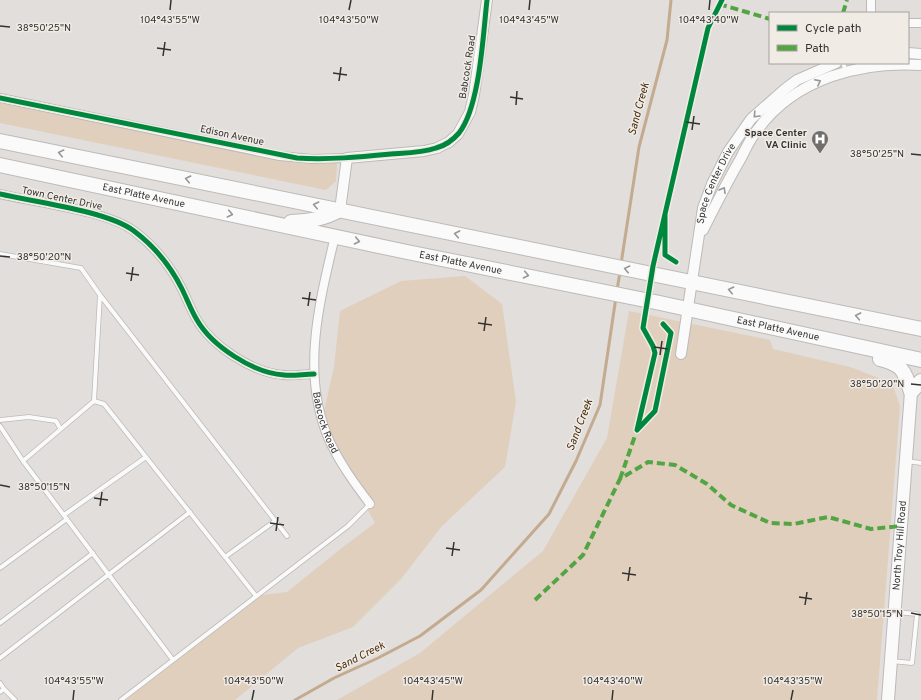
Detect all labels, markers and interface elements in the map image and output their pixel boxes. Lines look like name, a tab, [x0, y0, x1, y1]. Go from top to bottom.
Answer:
legend	[769, 12, 909, 64]
text: 104°43'55"W	[140, 14, 200, 27]
text: 104°43'50"W	[319, 14, 379, 27]
text: 104°43'45"W	[499, 14, 559, 27]
text: 104°43'40"W	[679, 14, 739, 27]
text: Cycle path	[805, 21, 862, 37]
text: 38°50'25"N	[17, 22, 71, 35]
street label: Babcock Road	[457, 34, 479, 100]
text: Path	[805, 41, 830, 57]
one-way arrow	[814, 79, 821, 87]
water label: Sand Creek	[625, 81, 653, 137]
one-way arrow	[753, 110, 760, 118]
street label: Edison Avenue	[199, 123, 265, 149]
place label: Space Center VA Clinic	[745, 127, 808, 152]
hospital icon: Space Center VA Clinic	[810, 129, 830, 154]
street label: Space Center Drive	[694, 141, 739, 225]
text: 38°50'25"N	[850, 148, 904, 161]
one-way arrow	[58, 149, 64, 158]
one-way arrow	[185, 176, 191, 184]
street label: East Platte Avenue	[101, 181, 186, 211]
street label: Town Center Drive	[20, 184, 104, 214]
one-way arrow	[718, 187, 725, 194]
one-way arrow	[312, 202, 319, 210]
one-way arrow	[227, 209, 233, 217]
one-way arrow	[454, 230, 460, 238]
one-way arrow	[354, 236, 360, 244]
street label: East Platte Avenue	[418, 248, 503, 278]
text: 38°50'20"N	[17, 251, 71, 264]
one-way arrow	[624, 265, 630, 273]
one-way arrow	[523, 270, 529, 278]
one-way arrow	[728, 287, 734, 295]
one-way arrow	[855, 312, 861, 320]
street label: East Platte Avenue	[735, 313, 820, 344]
text: 38°50'20"N	[850, 378, 904, 391]
street label: Babcock Road	[309, 391, 341, 456]
water label: Sand Creek	[564, 397, 596, 453]
text: 38°50'15"N	[18, 481, 70, 494]
street label: North Troy Hill Road	[890, 500, 909, 591]
text: 38°50'15"N	[851, 608, 903, 621]
water label: Sand Creek	[333, 638, 388, 676]
text: 104°43'55"W	[44, 675, 104, 688]
text: 104°43'50"W	[224, 675, 284, 688]
text: 104°43'45"W	[403, 675, 463, 688]
text: 104°43'40"W	[583, 675, 643, 688]
text: 104°43'35"W	[763, 675, 823, 688]

